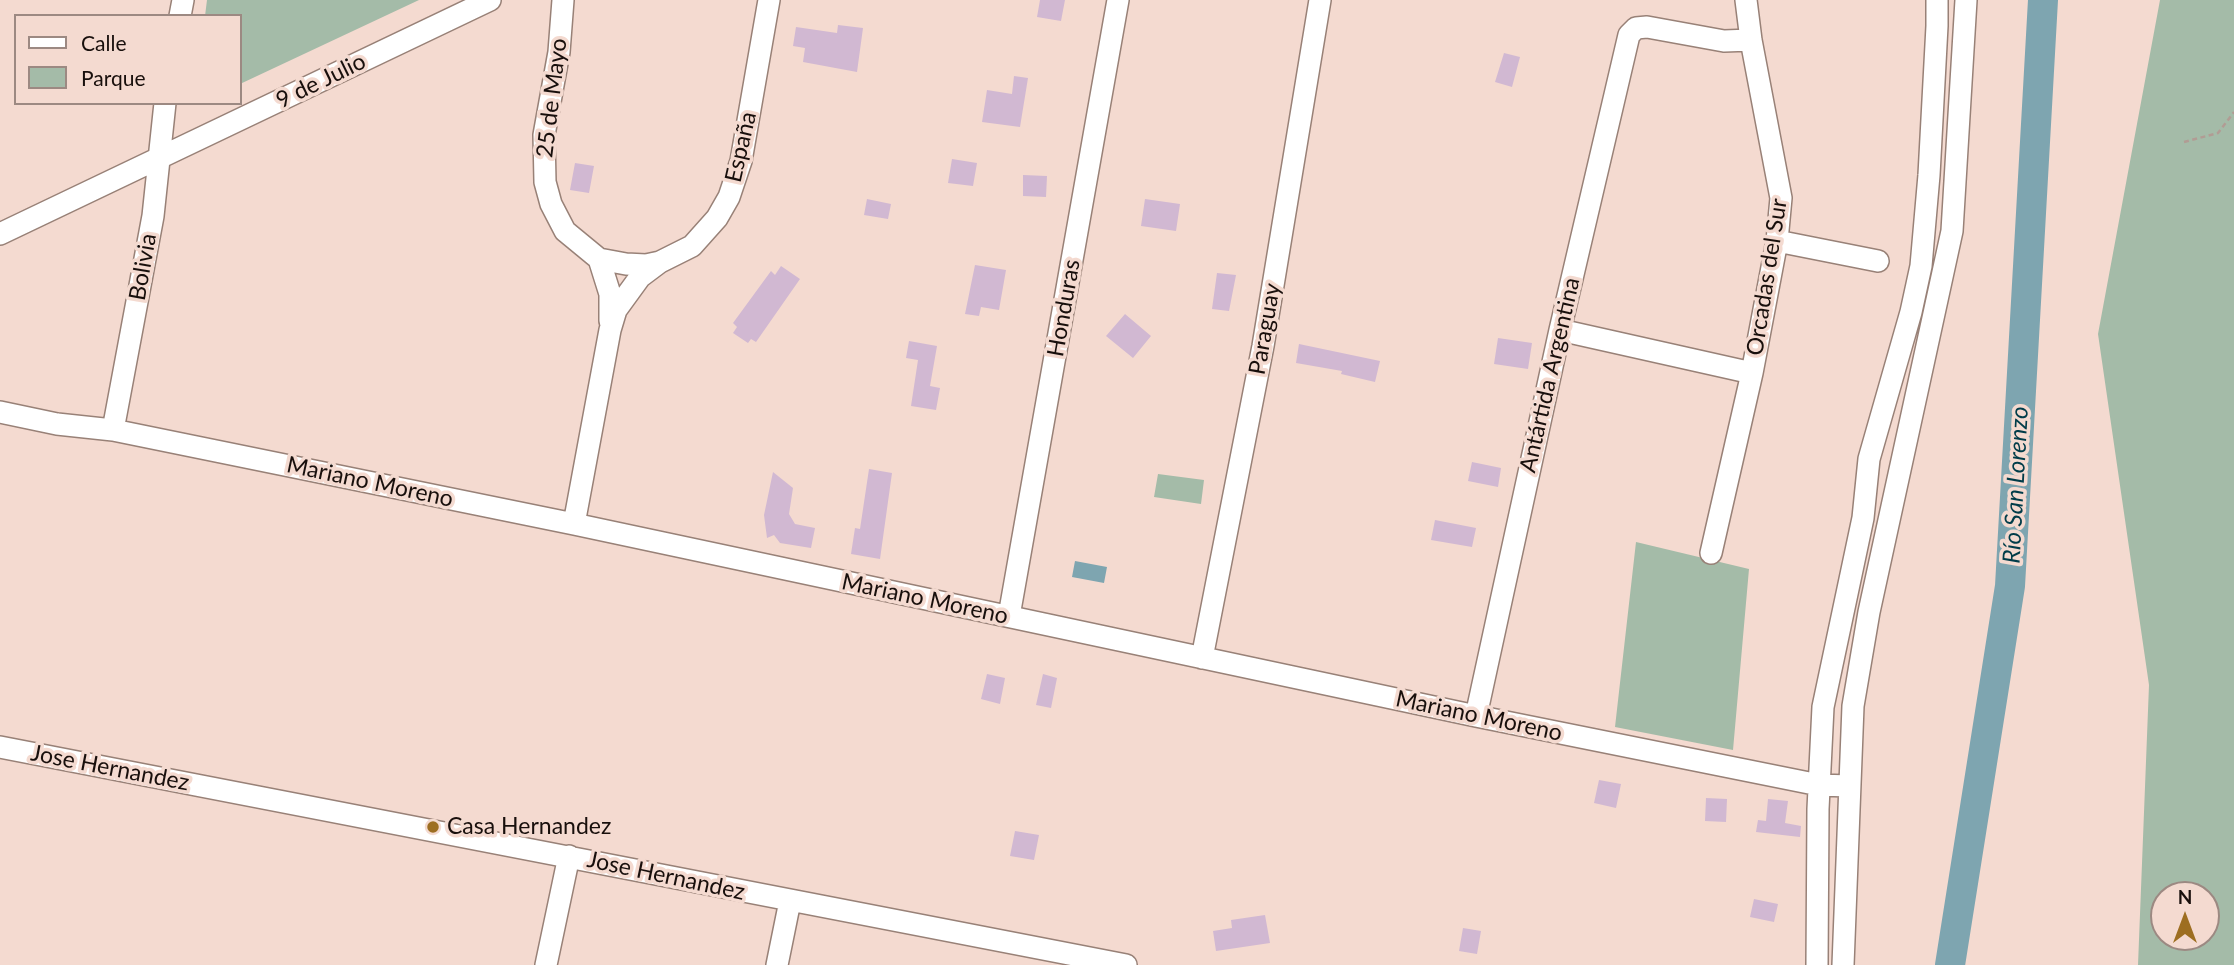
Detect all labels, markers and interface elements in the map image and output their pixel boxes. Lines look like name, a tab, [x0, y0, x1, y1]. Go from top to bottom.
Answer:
legend	[14, 14, 242, 105]
text: Calle	[81, 30, 126, 55]
street label: 25 de Mayo	[531, 37, 573, 159]
street label: 9 de Julio	[272, 47, 370, 115]
text: Parque	[81, 65, 146, 90]
street label: España	[719, 109, 763, 185]
street label: Orcadas del Sur	[1741, 197, 1793, 357]
street label: Bolivia	[124, 231, 162, 303]
street label: Honduras	[1042, 257, 1086, 359]
street label: Antártida Argentina	[1514, 275, 1586, 475]
street label: Paraguay	[1243, 281, 1287, 377]
water label: Río San Lorenzo	[1997, 406, 2035, 564]
street label: Mariano Moreno	[284, 451, 456, 513]
street label: Mariano Moreno	[839, 568, 1011, 630]
street label: Mariano Moreno	[1393, 685, 1565, 747]
street label: Jose Hernandez	[29, 739, 191, 797]
place label: Casa Hernandez	[447, 813, 611, 841]
marker: Casa Hernandez	[425, 819, 441, 835]
street label: Jose Hernandez	[585, 846, 747, 906]
north arrow	[2150, 881, 2220, 951]
text: N	[2178, 885, 2192, 908]

